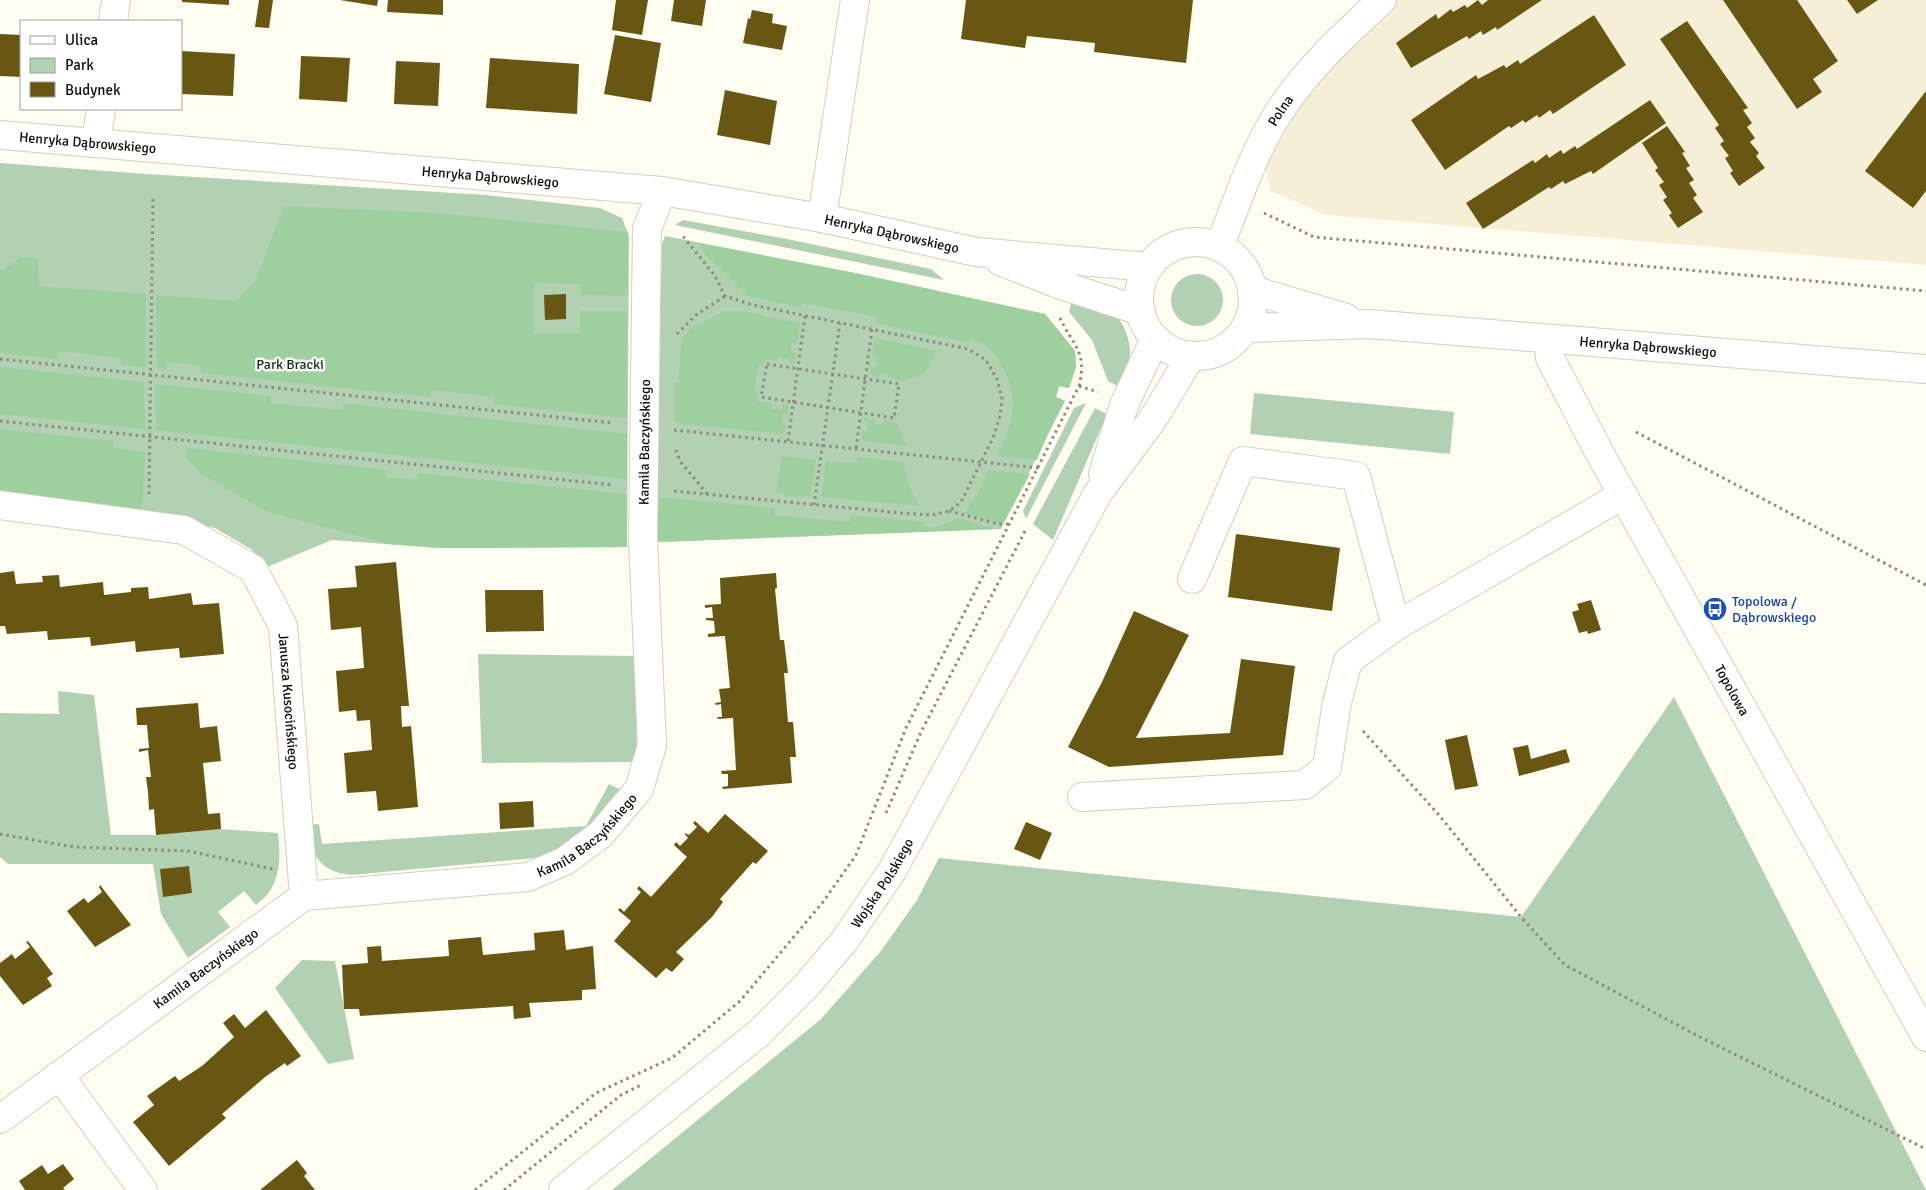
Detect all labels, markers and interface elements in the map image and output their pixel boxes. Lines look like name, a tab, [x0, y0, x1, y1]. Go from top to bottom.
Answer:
legend	[20, 20, 182, 110]
text: Ulica	[65, 31, 98, 49]
text: Park	[65, 56, 94, 74]
text: Budynek	[65, 81, 121, 99]
street label: Polna	[1264, 92, 1297, 129]
street label: Henryka Dąbrowskiego	[18, 129, 157, 157]
street label: Henryka Dąbrowskiego	[421, 163, 560, 191]
street label: Henryka Dąbrowskiego	[823, 211, 961, 257]
street label: Henryka Dąbrowskiego	[1579, 333, 1717, 361]
park label: Park Bracki	[256, 356, 324, 373]
street label: Kamila Baczyńskiego	[635, 379, 654, 505]
place label: Topolowa / Dąbrowskiego	[1732, 593, 1816, 626]
bus stop icon: Topolowa / Dąbrowskiego	[1702, 596, 1728, 622]
street label: Janusza Kusocińskiego	[275, 633, 302, 770]
street label: Topolowa	[1711, 662, 1753, 719]
street label: Kamila Baczyńskiego	[534, 790, 641, 881]
street label: Wojska Polskiego	[848, 835, 917, 932]
street label: Kamila Baczyńskiego	[150, 924, 262, 1013]

